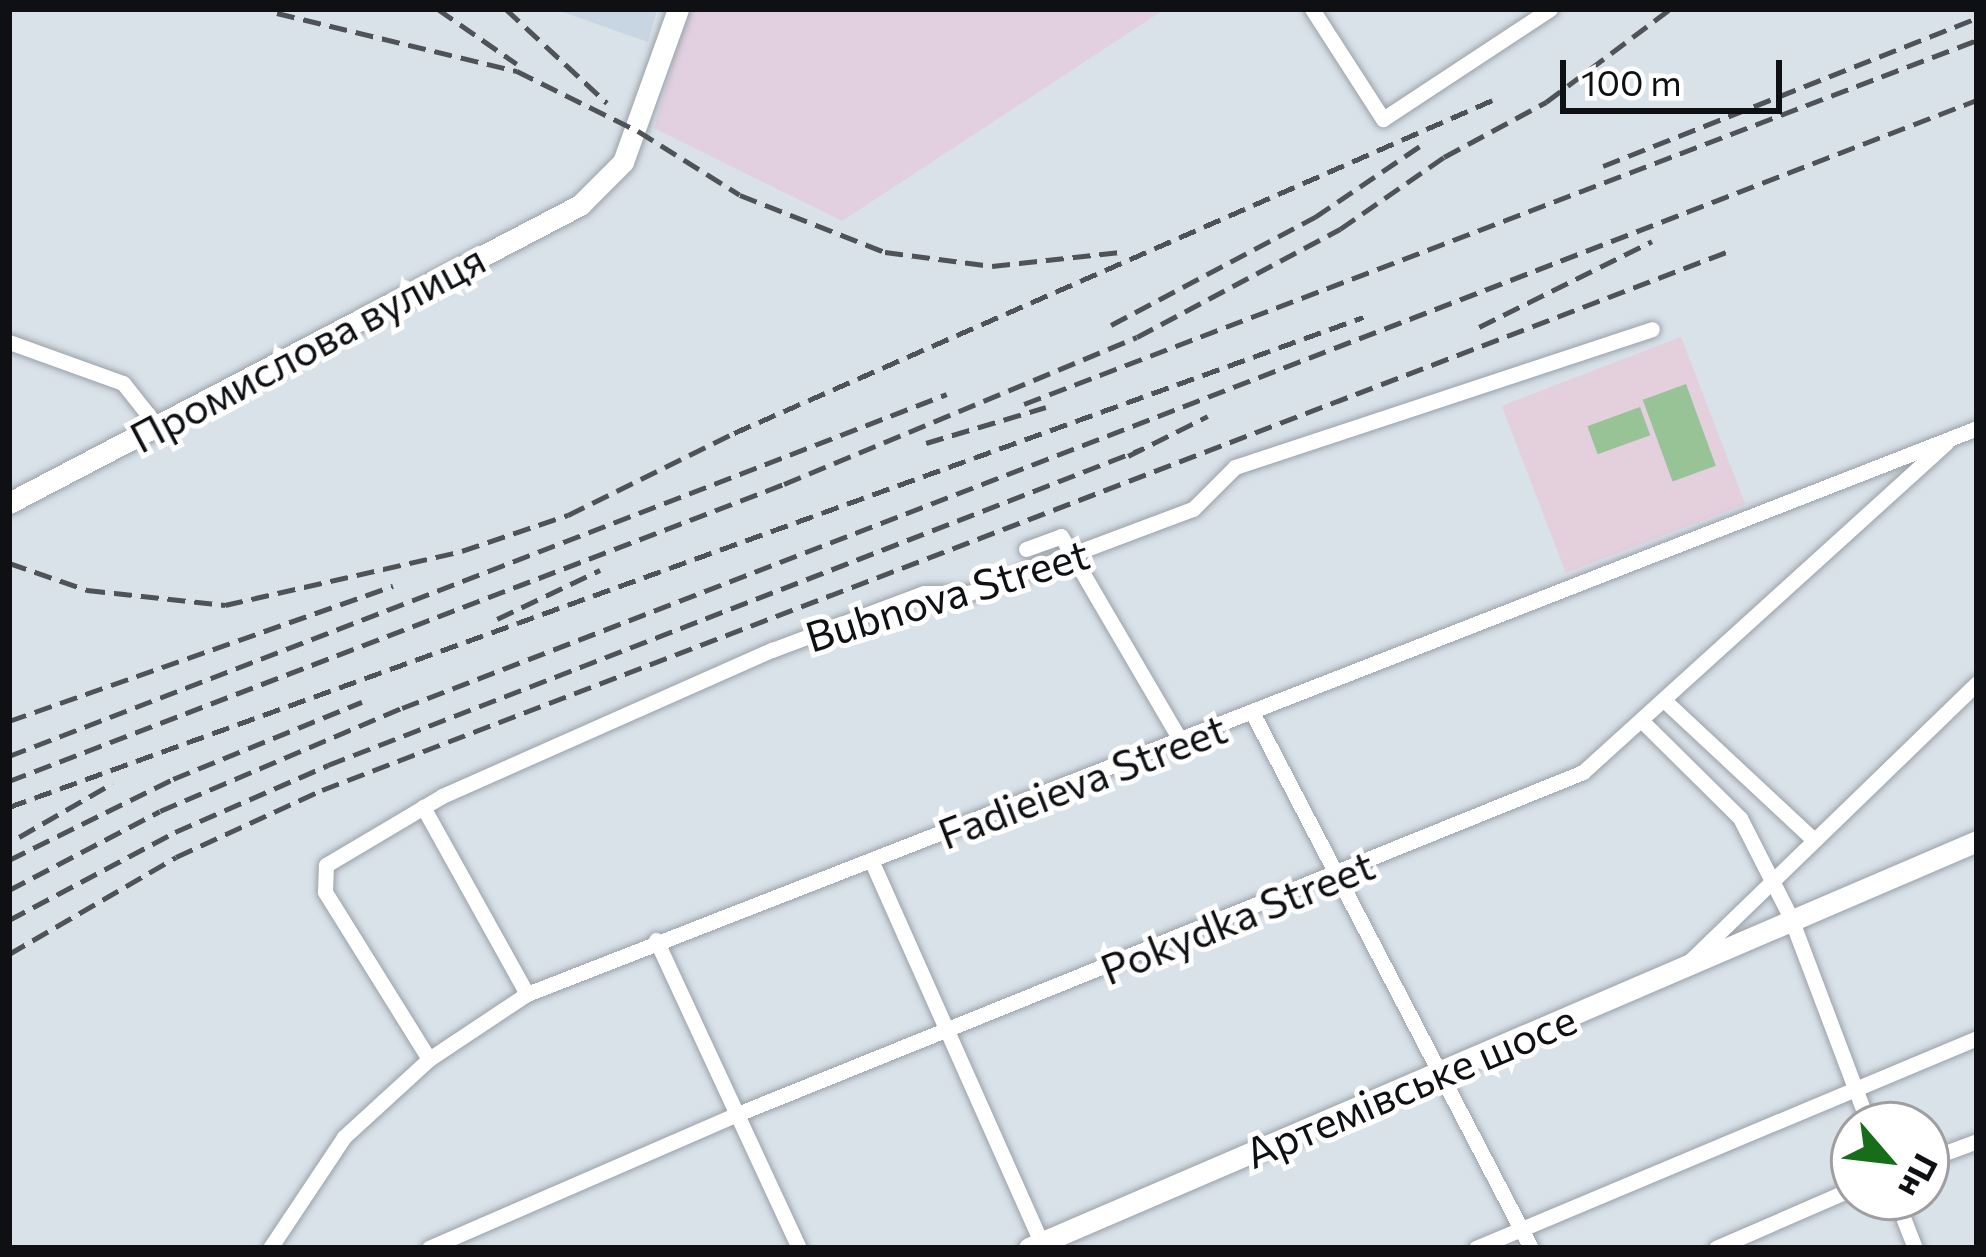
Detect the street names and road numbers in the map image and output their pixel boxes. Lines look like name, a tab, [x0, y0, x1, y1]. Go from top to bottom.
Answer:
street label: Промислова вулиця	[121, 232, 493, 462]
street label: Bubnova Street	[799, 527, 1095, 661]
street label: Fadieieva Street	[931, 702, 1233, 858]
street label: Pokydka Street	[1093, 838, 1381, 994]
street label: Артемівське шосе	[1237, 992, 1583, 1178]

